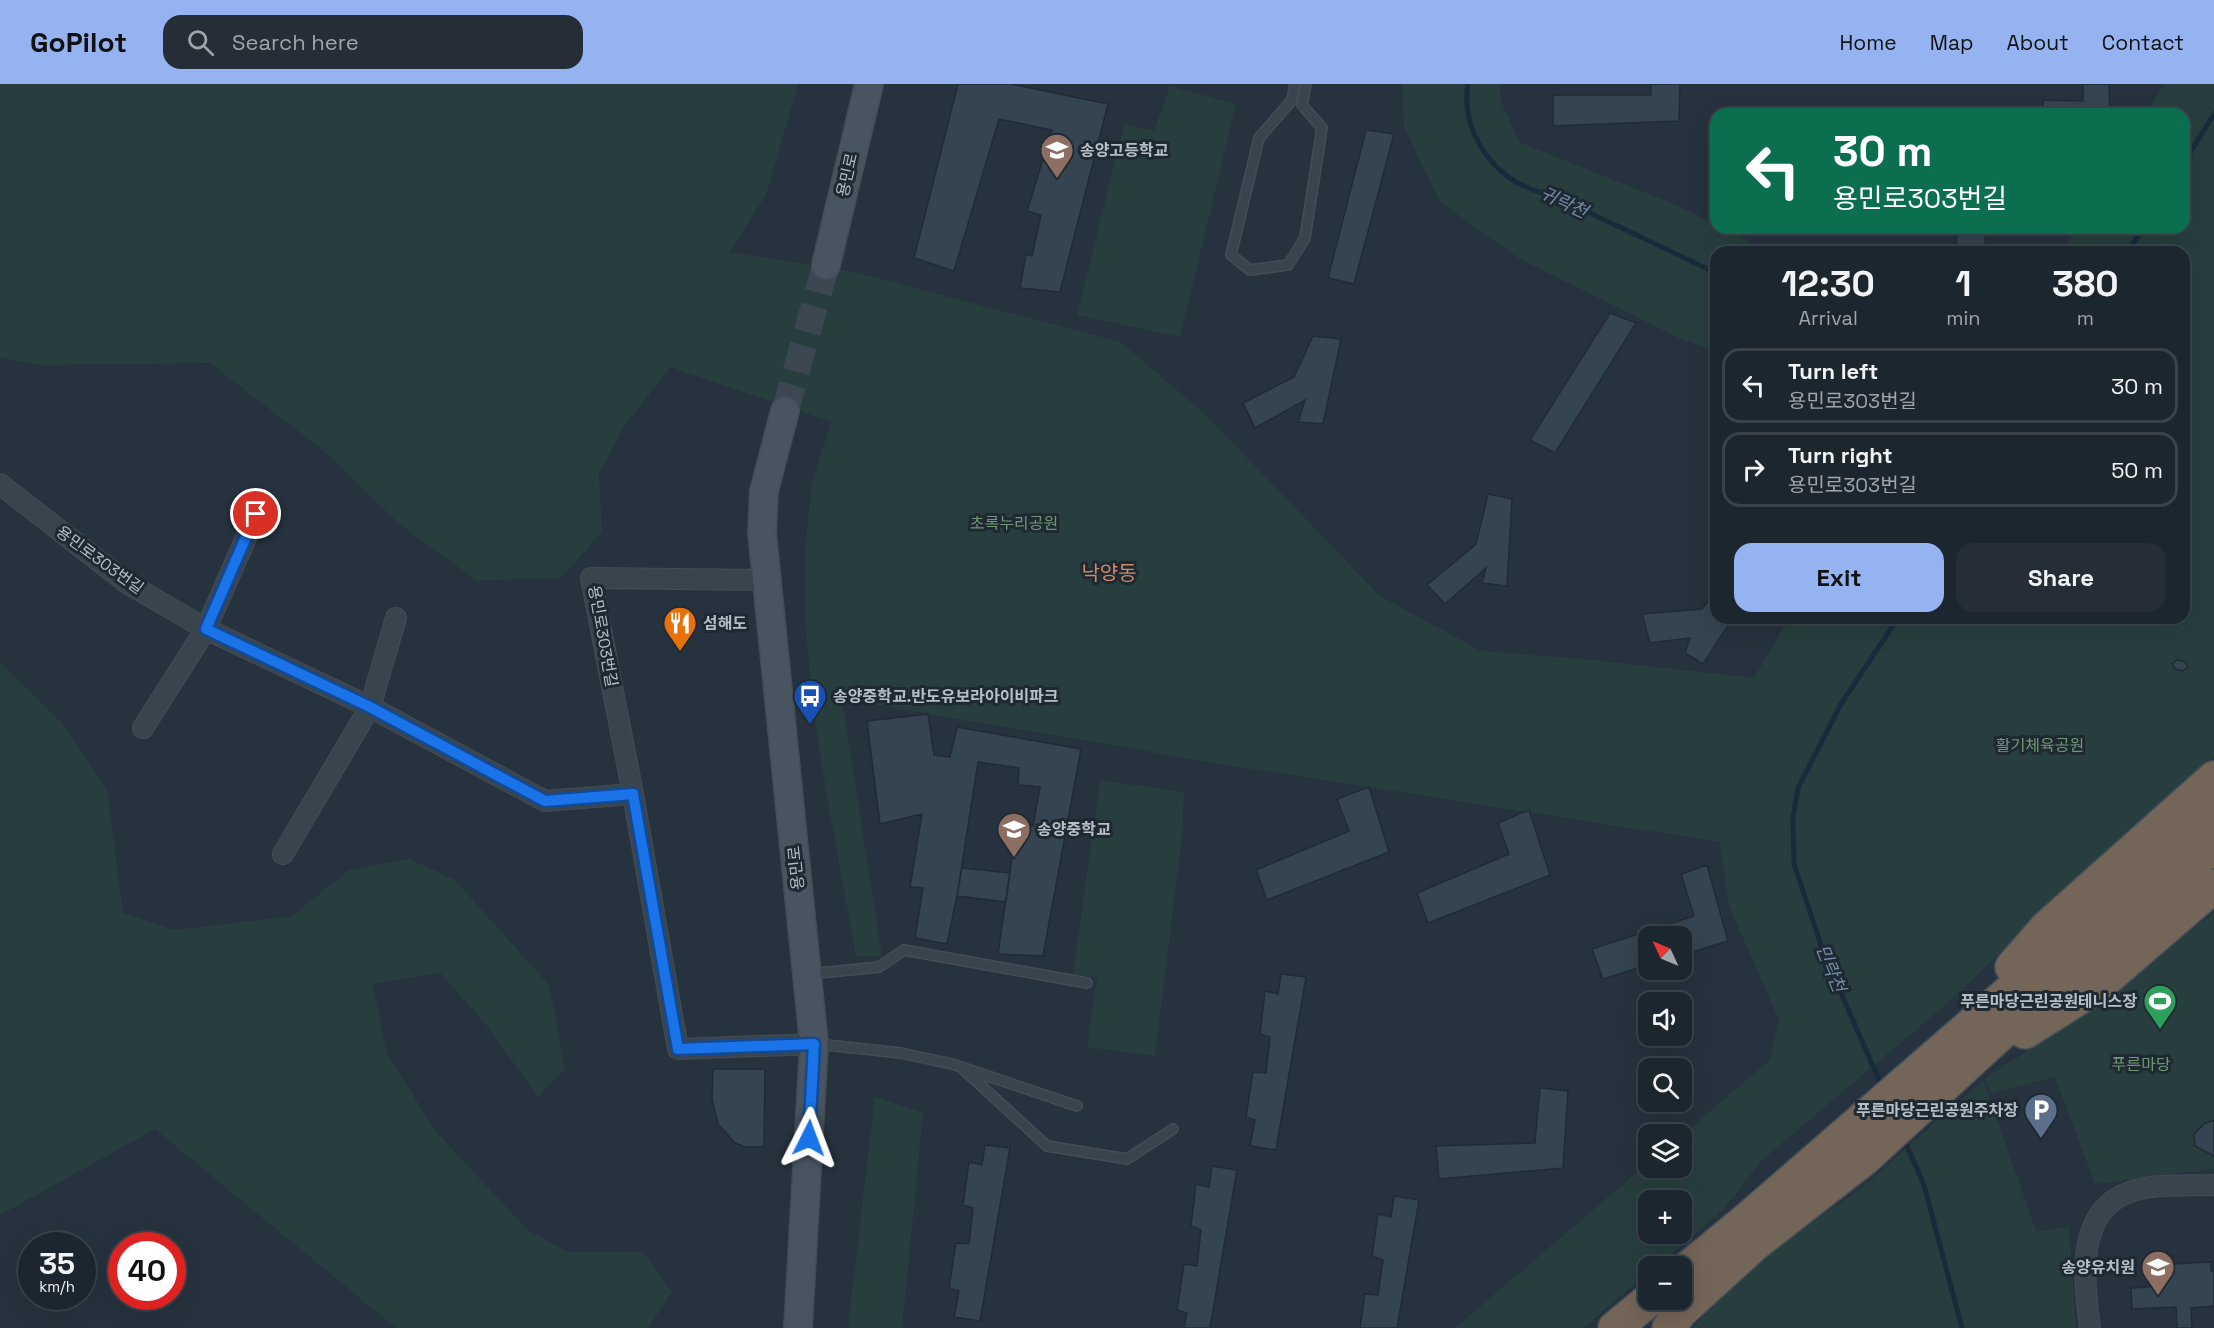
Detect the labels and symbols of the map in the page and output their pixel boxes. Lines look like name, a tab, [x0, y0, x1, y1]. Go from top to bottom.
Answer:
school or university icon: 송양고등학교	[1039, 132, 1075, 179]
place label: 송양고등학교	[1080, 140, 1169, 161]
street label: 용민로	[832, 151, 862, 199]
water label: 귀락천	[1537, 181, 1594, 224]
pin	[230, 488, 281, 539]
park label: 초록누리공원	[970, 513, 1058, 534]
street label: 용민로303번길	[52, 521, 148, 599]
district label: 낙양동	[1081, 560, 1137, 586]
street label: 용민로303번길	[584, 583, 622, 689]
restaurant icon: 섬해도	[662, 605, 698, 652]
place label: 섬해도	[703, 613, 747, 634]
bus stop icon: 송양중학교.반도유보라아이비파크	[792, 678, 828, 725]
place label: 송양중학교.반도유보라아이비파크	[833, 686, 1059, 707]
park label: 활기체육공원	[1996, 735, 2084, 756]
school or university icon: 송양중학교	[996, 811, 1032, 858]
place label: 송양중학교	[1037, 819, 1111, 840]
street label: 용민로	[783, 845, 809, 891]
north arrow	[1638, 926, 1692, 980]
water label: 민락천	[1811, 941, 1852, 998]
sports icon: 푸른마당근린공원테니스장	[2142, 983, 2178, 1030]
place label: 푸른마당근린공원테니스장	[1960, 991, 2137, 1012]
park label: 푸른마당	[2112, 1054, 2171, 1075]
parking icon: 푸른마당근린공원주차장	[2023, 1092, 2059, 1139]
place label: 푸른마당근린공원주차장	[1856, 1100, 2018, 1121]
position arrow	[777, 1106, 841, 1170]
speed limit sign: 40	[108, 1232, 186, 1310]
school or university icon: 송양유치원	[2140, 1249, 2176, 1296]
place label: 송양유치원	[2061, 1257, 2135, 1278]

